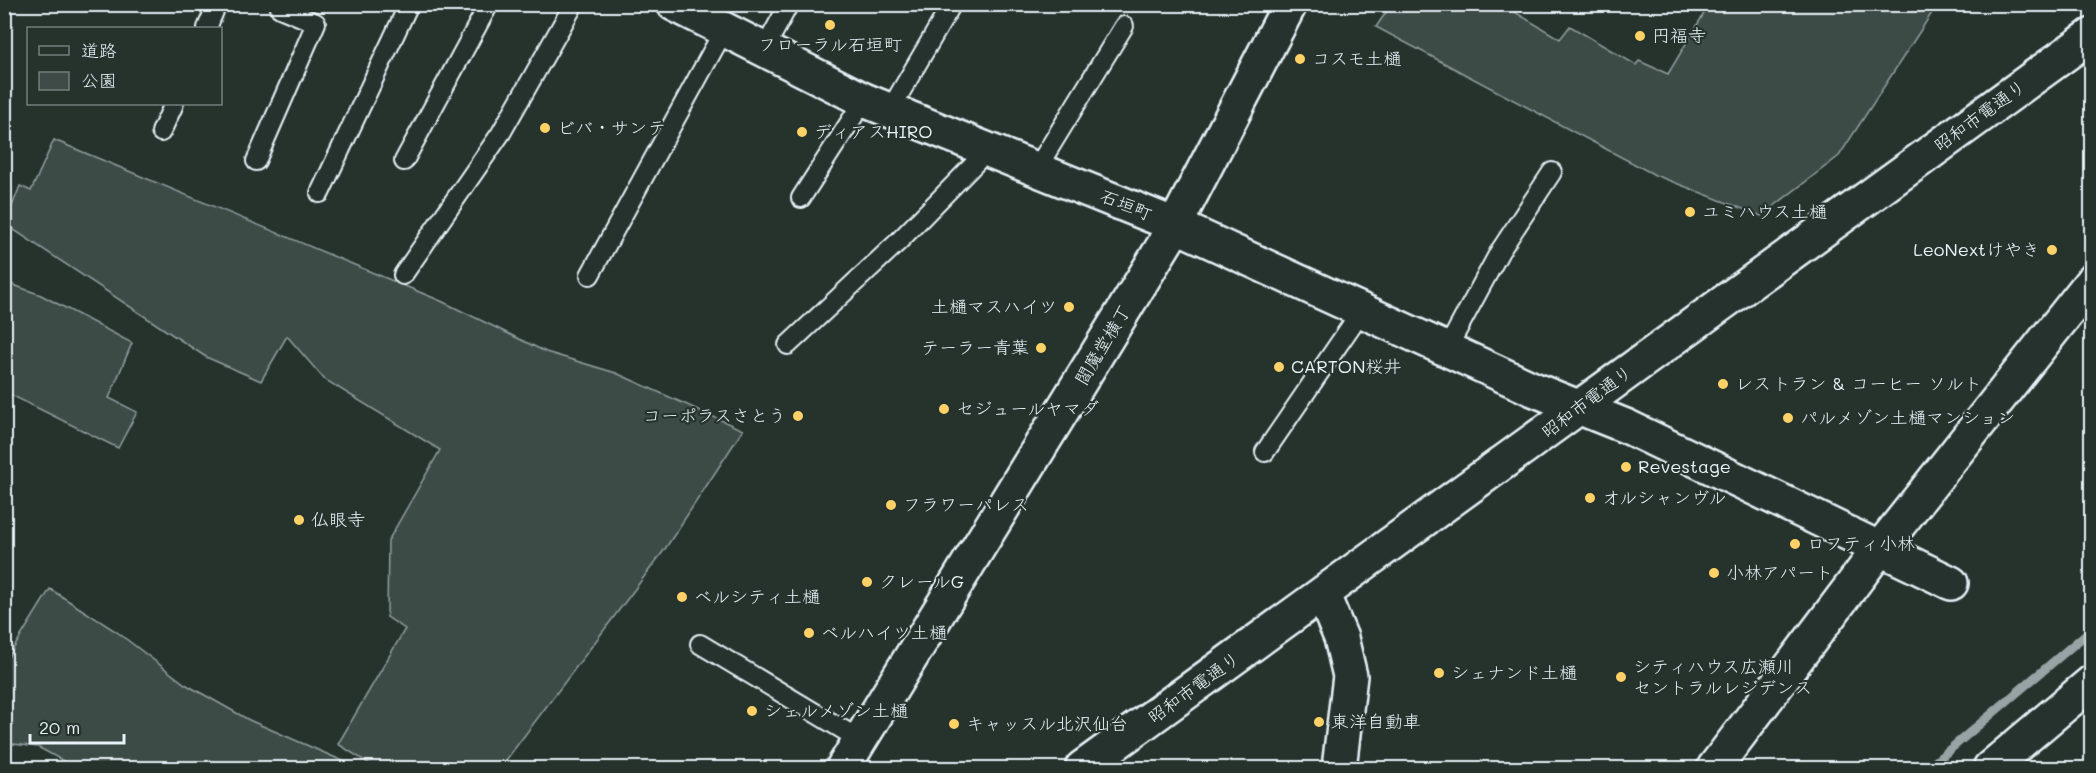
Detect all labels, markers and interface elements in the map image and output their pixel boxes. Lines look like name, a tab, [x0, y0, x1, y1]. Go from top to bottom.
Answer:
marker: フローラル石垣町	[823, 18, 837, 32]
place label: 円福寺	[1652, 23, 1706, 47]
legend	[27, 27, 222, 105]
marker: 円福寺	[1633, 29, 1647, 43]
place label: フローラル石垣町	[758, 32, 902, 56]
text: 道路	[81, 38, 117, 62]
place label: コスモ土樋	[1312, 46, 1401, 70]
marker: コスモ土樋	[1293, 52, 1307, 66]
text: 公園	[81, 68, 117, 92]
street label: 昭和市電通り	[1929, 74, 2030, 157]
place label: ビバ・サンテ	[557, 115, 666, 139]
place label: ディアスHIRO	[814, 119, 933, 143]
marker: ビバ・サンテ	[538, 121, 552, 135]
marker: ディアスHIRO	[795, 125, 809, 139]
street label: 石垣町	[1097, 183, 1156, 225]
place label: ユミハウス土樋	[1702, 199, 1827, 223]
marker: ユミハウス土樋	[1683, 205, 1697, 219]
place label: LeoNextけやき	[1913, 237, 2040, 261]
marker: LeoNextけやき	[2045, 243, 2059, 257]
place label: 土樋マスハイツ	[931, 294, 1057, 318]
marker: 土樋マスハイツ	[1062, 300, 1076, 314]
street label: 閻魔堂横丁	[1069, 300, 1136, 389]
place label: テーラー青葉	[921, 335, 1029, 359]
marker: テーラー青葉	[1034, 341, 1048, 355]
place label: CARTON桜井	[1291, 354, 1401, 378]
street label: 昭和市電通り	[1536, 359, 1637, 443]
marker: CARTON桜井	[1272, 360, 1286, 374]
place label: レストラン & コーヒー ソルト	[1735, 371, 1982, 395]
marker: レストラン & コーヒー ソルト	[1716, 377, 1730, 391]
place label: セジュールヤマダ	[956, 396, 1099, 420]
marker: セジュールヤマダ	[937, 402, 951, 416]
place label: コーポラスさとう	[643, 403, 786, 427]
place label: パルメゾン土樋マンション	[1800, 405, 2015, 429]
marker: コーポラスさとう	[791, 409, 805, 423]
marker: パルメゾン土樋マンション	[1781, 411, 1795, 425]
place label: Revestage	[1638, 454, 1731, 478]
marker: Revestage	[1619, 460, 1633, 474]
place label: オルシャンヴル	[1602, 485, 1726, 509]
marker: オルシャンヴル	[1583, 491, 1597, 505]
place label: フラワーパレス	[903, 492, 1029, 516]
marker: フラワーパレス	[884, 498, 898, 512]
place label: 仏眼寺	[311, 507, 365, 531]
marker: 仏眼寺	[292, 513, 306, 527]
place label: ロフティ小林	[1807, 531, 1915, 555]
marker: ロフティ小林	[1788, 537, 1802, 551]
place label: 小林アパート	[1726, 560, 1833, 584]
marker: 小林アパート	[1707, 566, 1721, 580]
place label: クレールG	[879, 569, 964, 593]
marker: クレールG	[860, 575, 874, 589]
place label: ベルシティ土樋	[694, 584, 820, 608]
marker: ベルシティ土樋	[675, 590, 689, 604]
place label: ベルハイツ土樋	[821, 620, 947, 644]
marker: ベルハイツ土樋	[802, 626, 816, 640]
street label: 昭和市電通り	[1143, 646, 1244, 729]
place label: シティハウス広瀬川 セントラルレジデンス	[1633, 654, 1812, 699]
place label: シェナンド土樋	[1451, 660, 1577, 684]
marker: シェナンド土樋	[1432, 666, 1446, 680]
marker: シティハウス広瀬川 セントラルレジデンス	[1614, 670, 1628, 684]
place label: シェルメゾン土樋	[764, 698, 908, 722]
marker: シェルメゾン土樋	[745, 704, 759, 718]
scale bar	[30, 707, 124, 745]
place label: 東洋自動車	[1331, 709, 1421, 733]
place label: キャッスル北沢仙台	[966, 711, 1128, 735]
text: 20 m	[39, 715, 80, 739]
marker: 東洋自動車	[1312, 715, 1326, 729]
marker: キャッスル北沢仙台	[947, 717, 961, 731]

